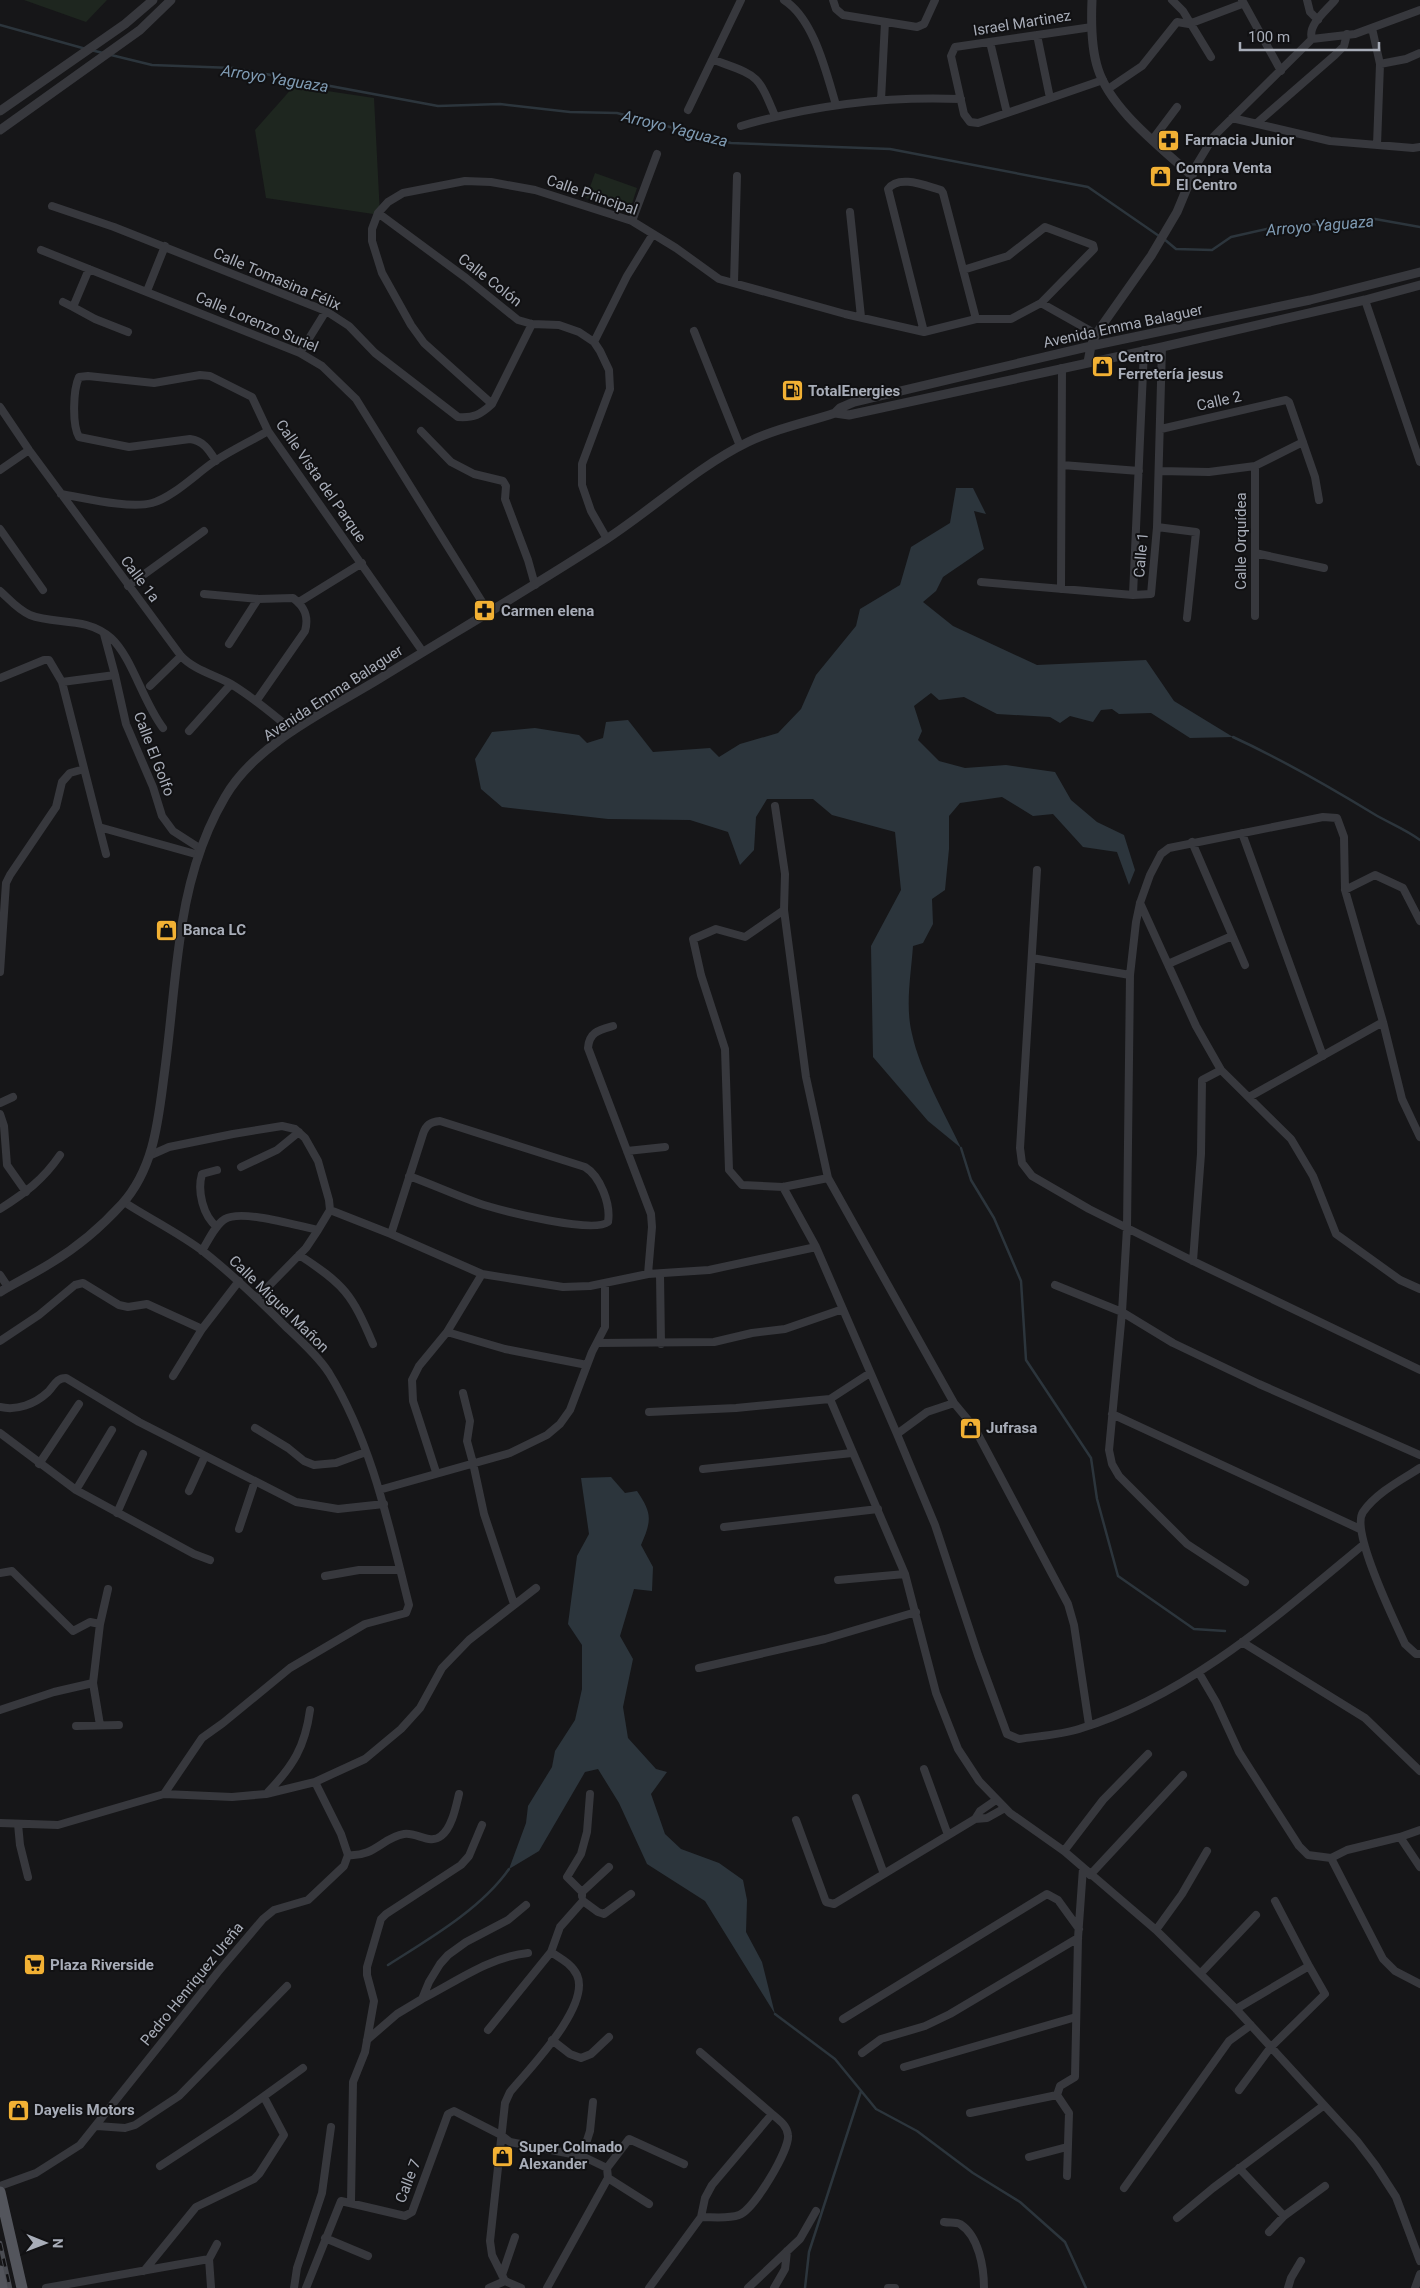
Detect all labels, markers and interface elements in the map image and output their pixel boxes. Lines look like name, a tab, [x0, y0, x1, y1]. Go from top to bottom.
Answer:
street label: Israel Martinez	[972, 6, 1072, 40]
scale bar	[1240, 20, 1379, 52]
text: 100 m	[1248, 28, 1290, 46]
water label: Arroyo Yaguaza	[219, 60, 330, 96]
water label: Arroyo Yaguaza	[619, 106, 730, 151]
pharmacy icon: Farmacia Junior	[1157, 128, 1181, 152]
place label: Farmacia Junior	[1185, 131, 1295, 149]
place label: Compra Venta El Centro	[1176, 159, 1272, 194]
shop icon: Compra Venta El Centro	[1148, 165, 1172, 189]
street label: Calle Principal	[544, 171, 640, 219]
water label: Arroyo Yaguaza	[1264, 211, 1375, 240]
street label: Calle Tomasina Félix	[210, 244, 344, 314]
street label: Calle Colón	[455, 250, 525, 310]
street label: Calle Lorenzo Suriel	[193, 288, 321, 356]
street label: Avenida Emma Balaguer	[1042, 300, 1204, 352]
place label: Centro Ferretería jesus	[1118, 348, 1224, 383]
shop icon: Centro Ferretería jesus	[1090, 354, 1114, 378]
fuel station icon: TotalEnergies	[780, 379, 804, 403]
place label: TotalEnergies	[808, 382, 901, 400]
street label: Calle 2	[1195, 387, 1243, 415]
street label: Calle Vista del Parque	[272, 416, 370, 546]
street label: Calle Orquídea	[1232, 492, 1250, 590]
street label: Calle 1	[1130, 532, 1152, 578]
street label: Calle 1a	[117, 552, 163, 606]
pharmacy icon: Carmen elena	[473, 599, 497, 623]
place label: Carmen elena	[501, 602, 594, 620]
street label: Avenida Emma Balaguer	[260, 641, 406, 745]
street label: Calle El Golfo	[130, 709, 178, 799]
shop icon: Banca LC	[155, 918, 179, 942]
place label: Banca LC	[183, 921, 246, 939]
street label: Calle Miguel Mañon	[225, 1252, 333, 1356]
shop icon: Jufrasa	[958, 1416, 982, 1440]
place label: Jufrasa	[986, 1419, 1037, 1437]
street label: Pedro Henriquez Ureña	[137, 1919, 247, 2049]
supermarket icon: Plaza Riverside	[22, 1953, 46, 1977]
place label: Plaza Riverside	[50, 1956, 154, 1974]
shop icon: Dayelis Motors	[6, 2098, 30, 2122]
place label: Dayelis Motors	[34, 2101, 135, 2119]
place label: Super Colmado Alexander	[519, 2138, 623, 2173]
shop icon: Super Colmado Alexander	[491, 2144, 515, 2168]
street label: Calle 7	[391, 2157, 425, 2205]
north arrow	[20, 2218, 70, 2268]
text: N	[50, 2238, 66, 2248]

